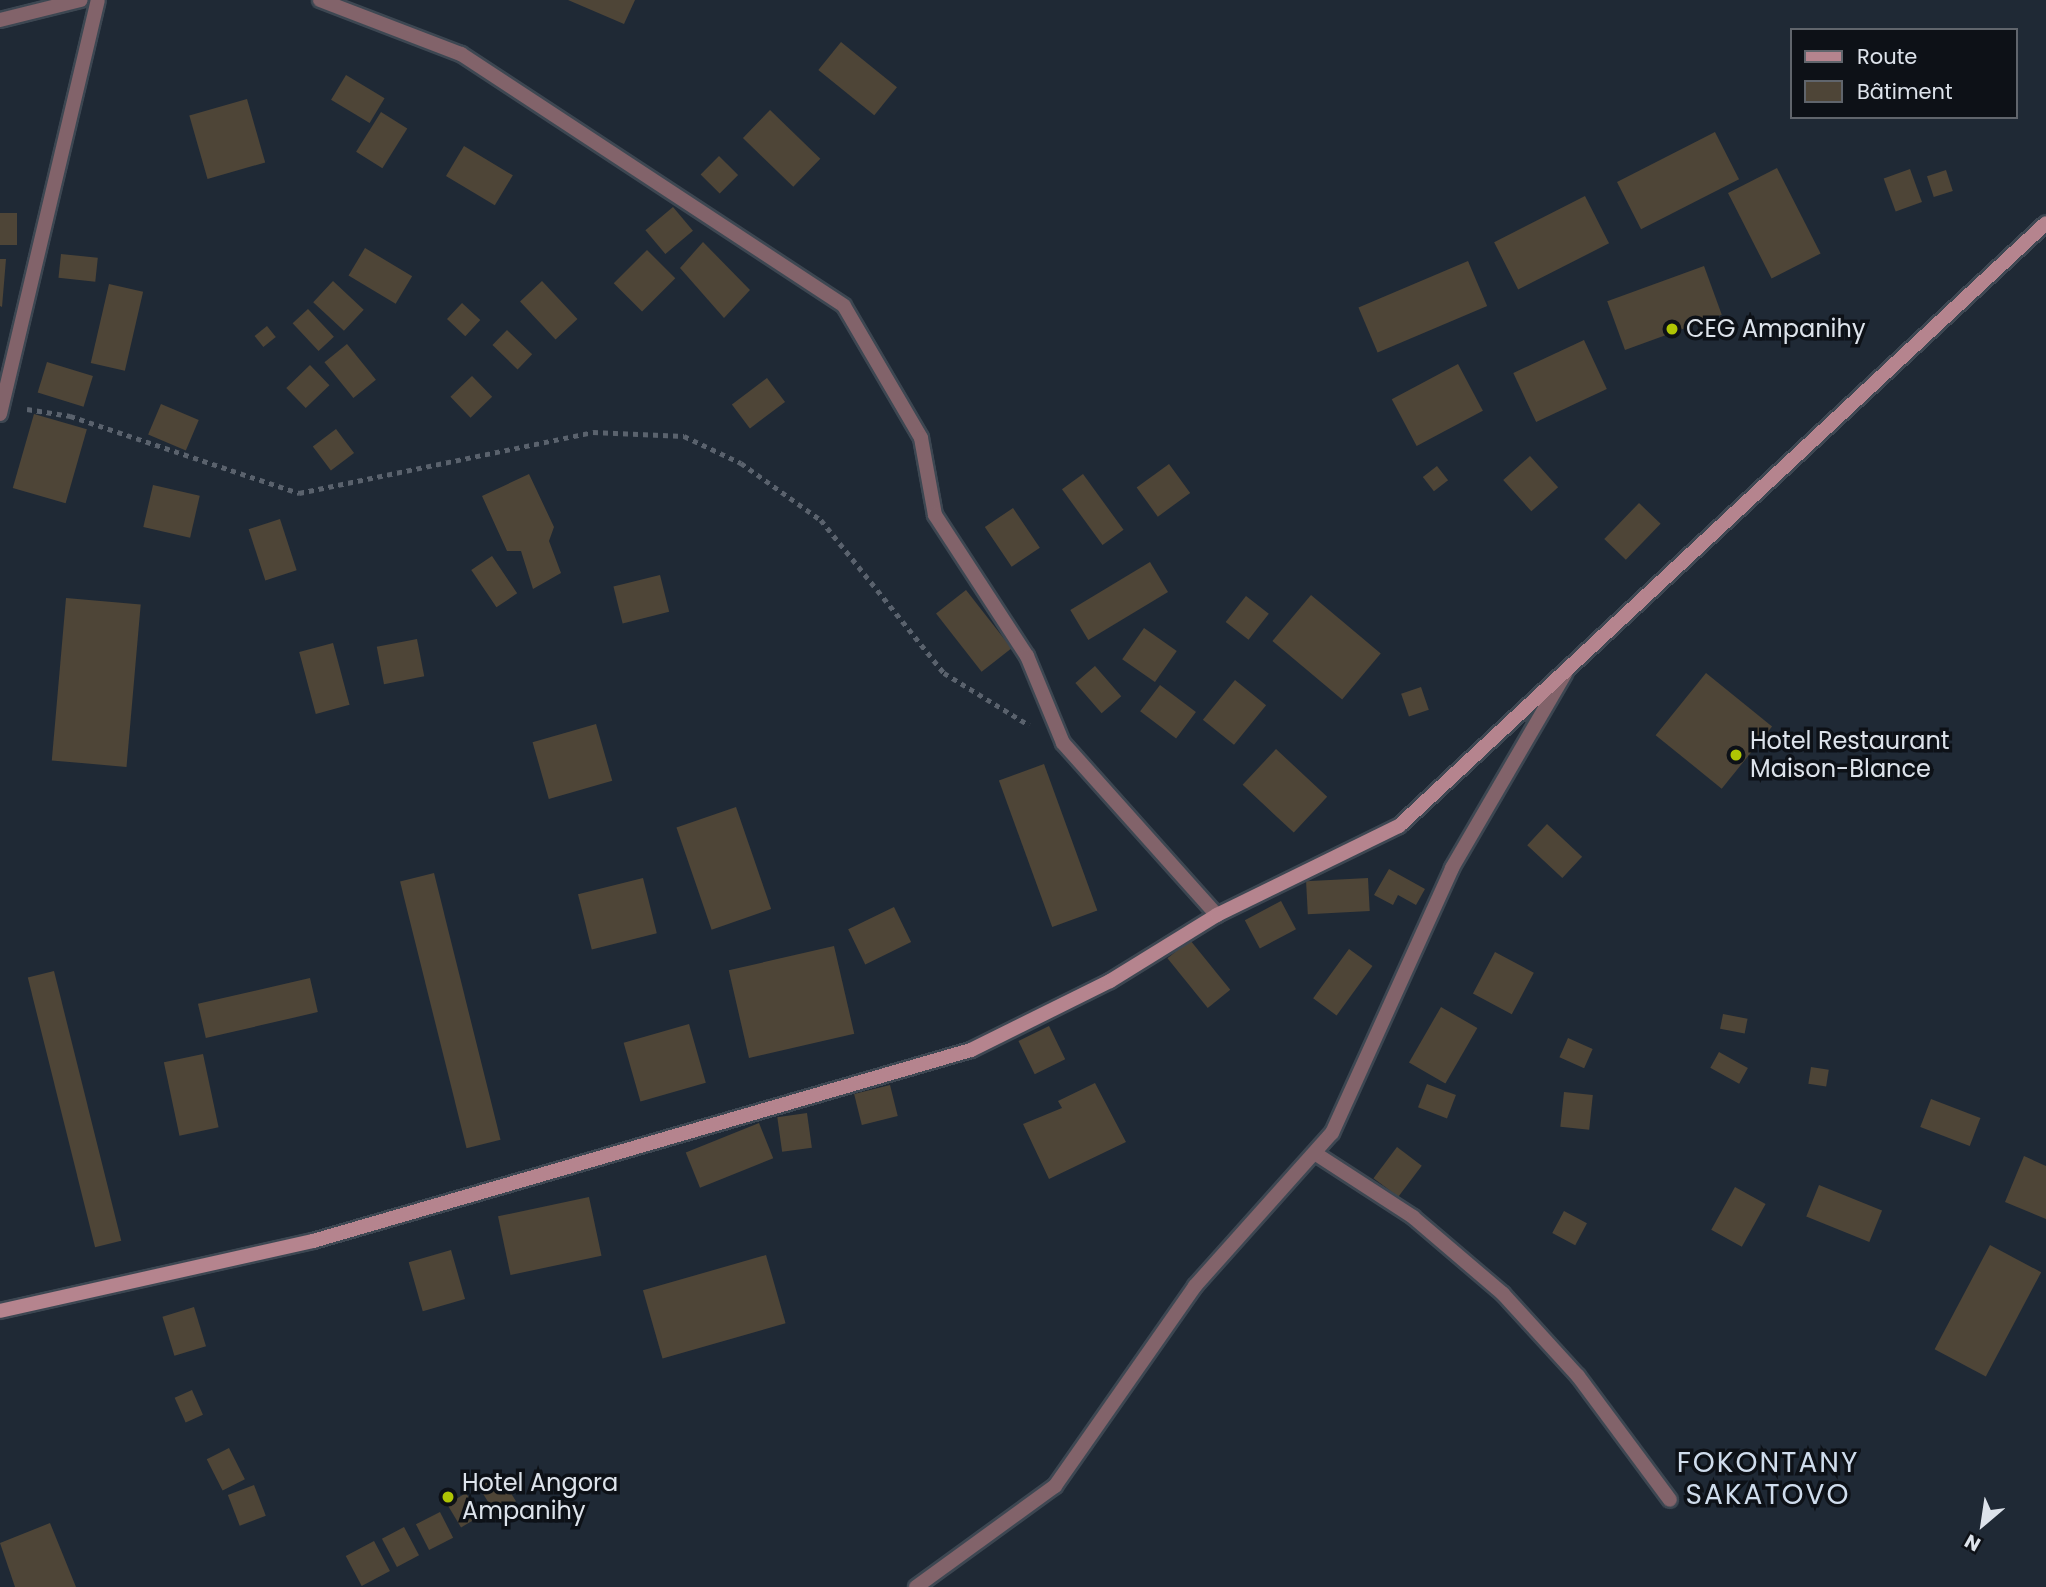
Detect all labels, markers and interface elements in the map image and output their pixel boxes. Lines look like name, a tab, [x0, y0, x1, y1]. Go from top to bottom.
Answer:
legend	[1790, 28, 2018, 119]
text: Route	[1857, 42, 1917, 71]
text: Bâtiment	[1857, 77, 1953, 106]
place label: CEG Ampanihy	[1686, 315, 1865, 343]
marker: CEG Ampanihy	[1664, 321, 1680, 337]
place label: Hotel Restaurant Maison-Blance	[1750, 727, 1949, 783]
marker: Hotel Restaurant Maison-Blance	[1728, 747, 1744, 763]
district label: FOKONTANY SAKATOVO	[1678, 1446, 1858, 1512]
place label: Hotel Angora Ampanihy	[462, 1469, 618, 1525]
marker: Hotel Angora Ampanihy	[440, 1489, 456, 1505]
north arrow	[1948, 1489, 2018, 1559]
text: N	[1960, 1528, 1985, 1558]

